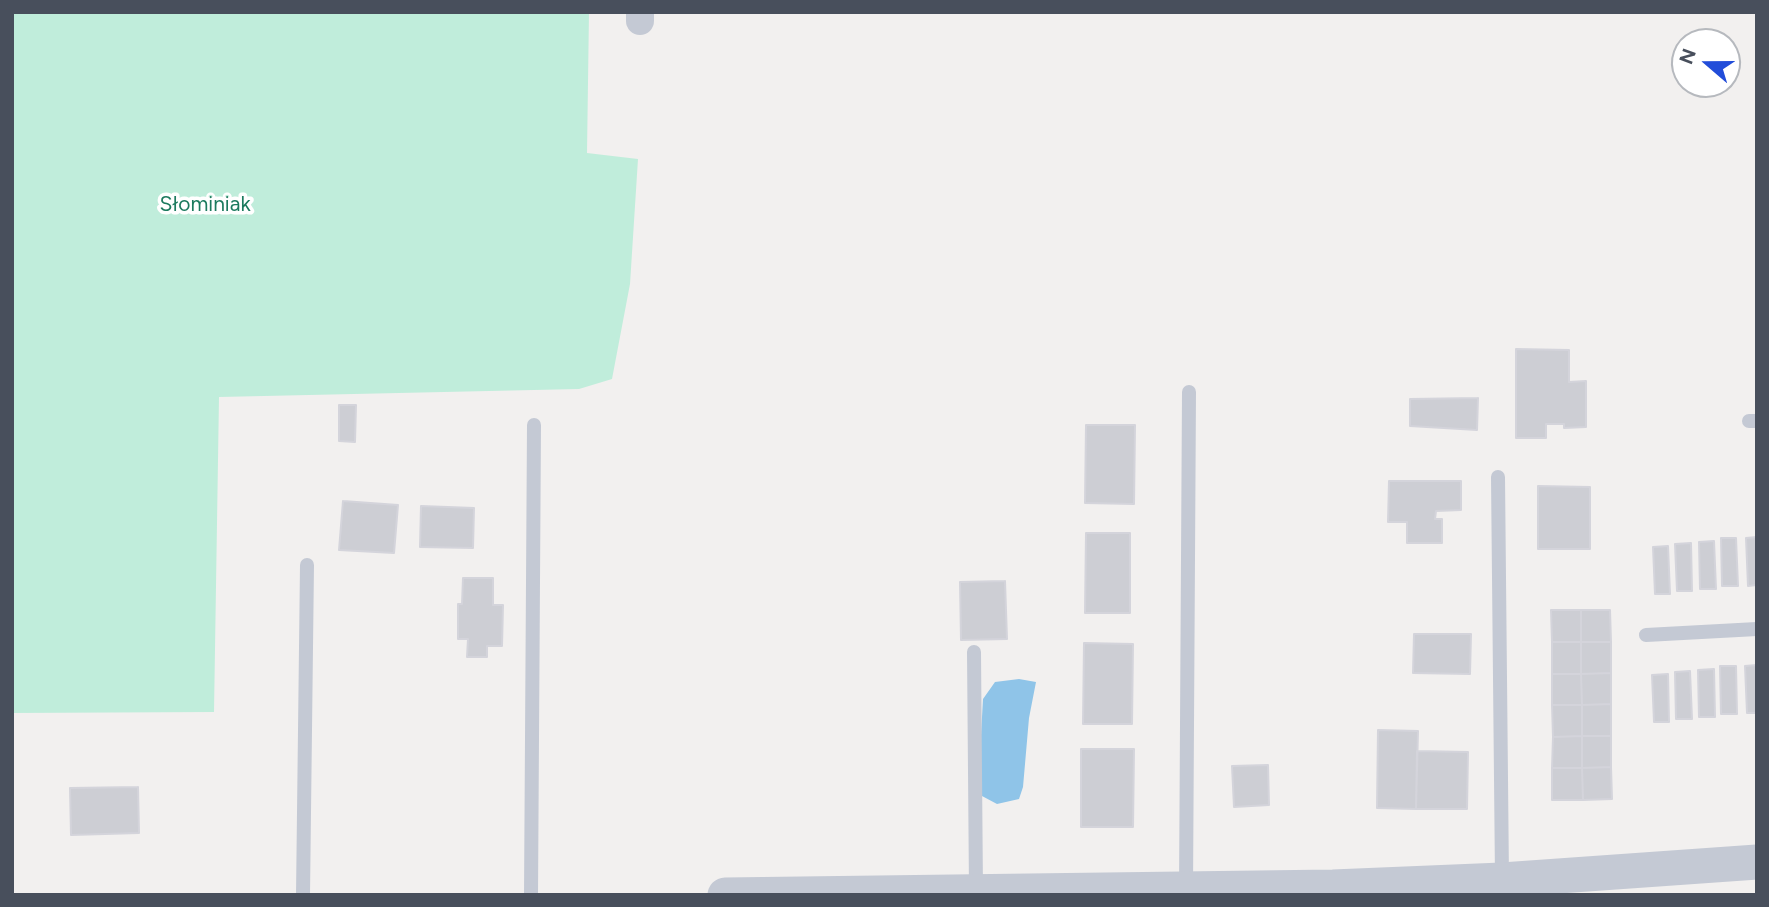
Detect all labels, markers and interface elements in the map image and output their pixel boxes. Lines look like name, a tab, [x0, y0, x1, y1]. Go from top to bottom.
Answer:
north arrow	[1671, 28, 1741, 98]
text: N	[1674, 45, 1701, 67]
park label: Słominiak	[159, 192, 251, 218]

